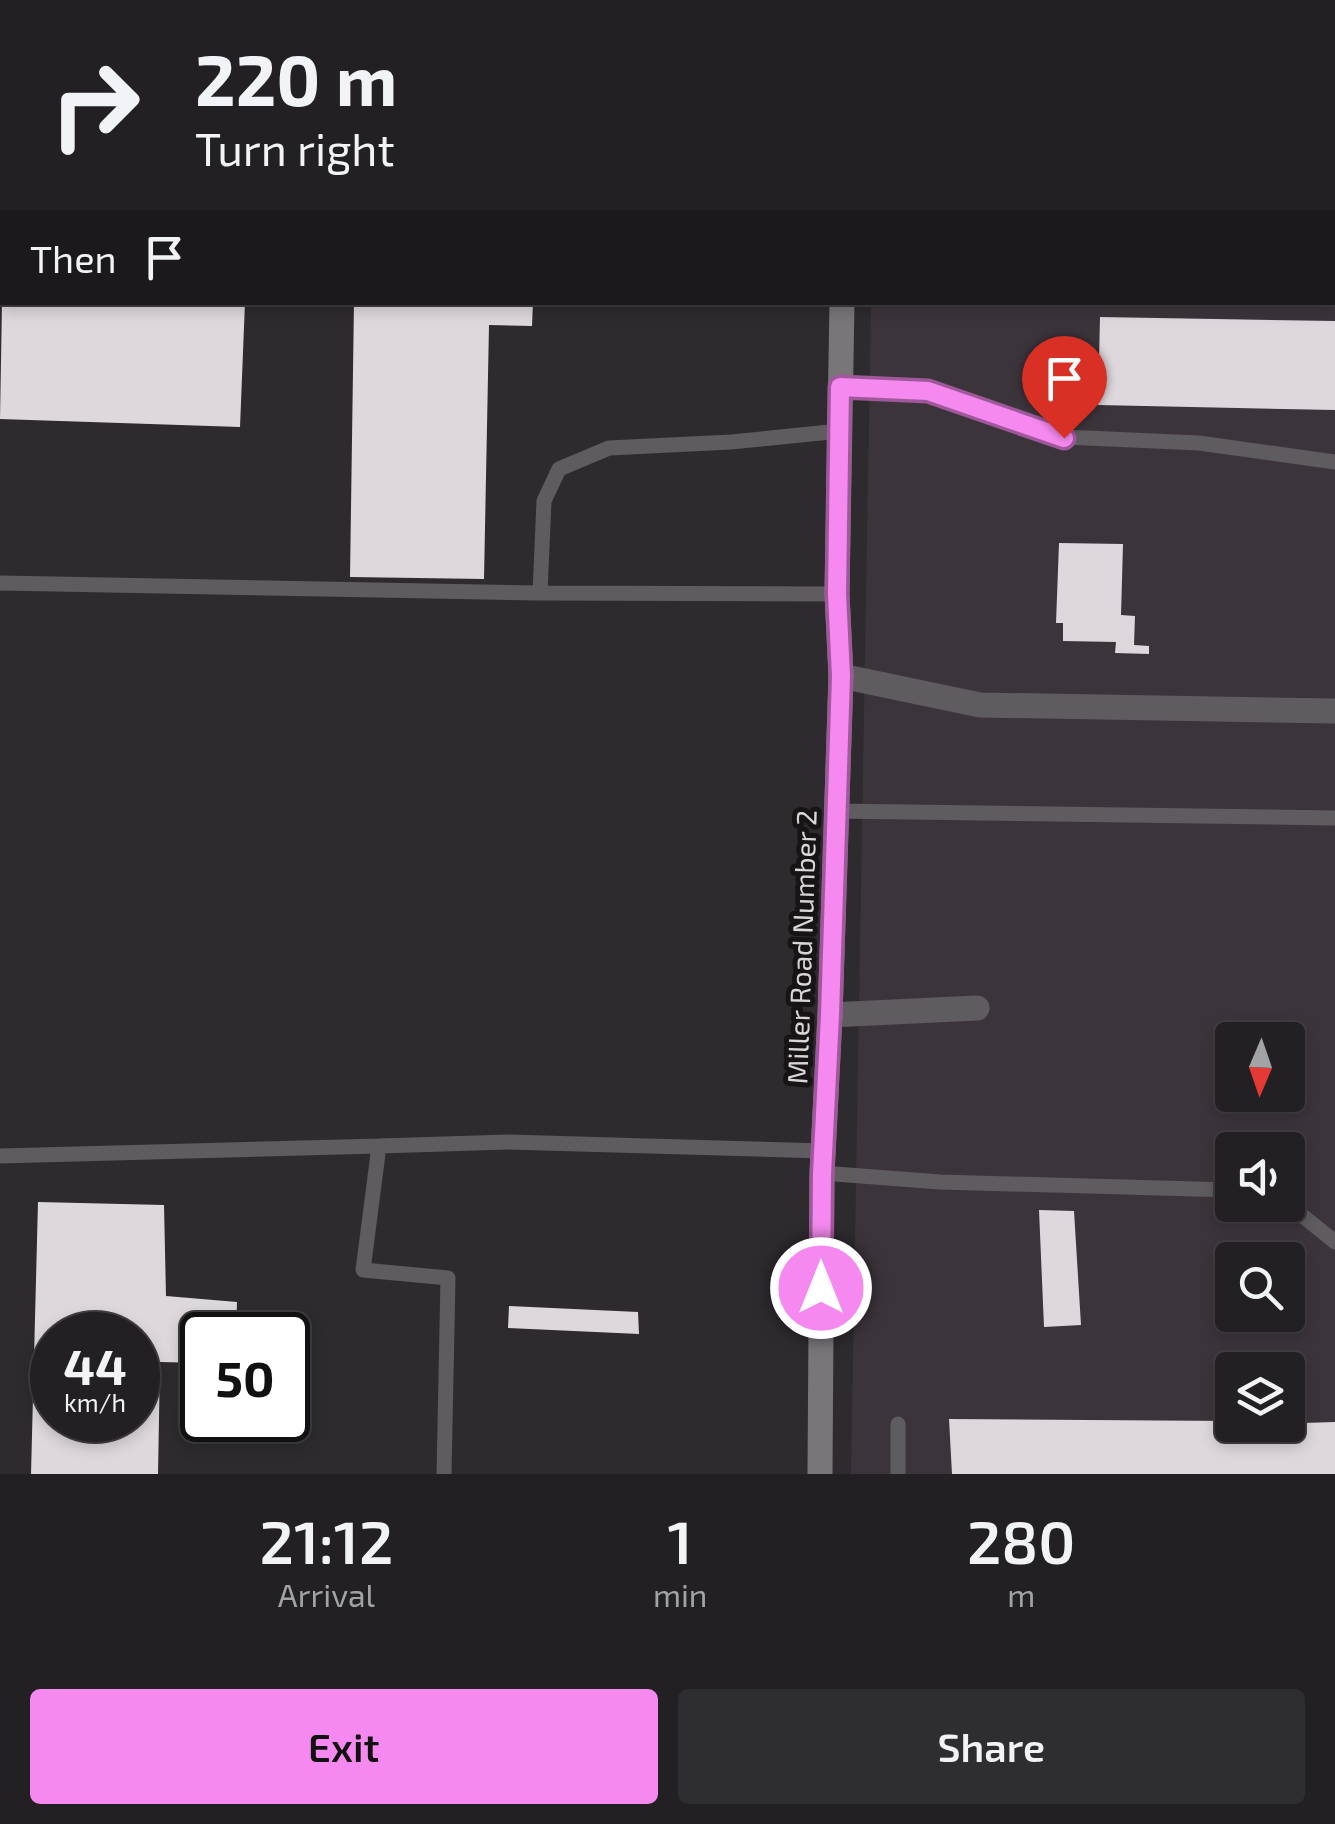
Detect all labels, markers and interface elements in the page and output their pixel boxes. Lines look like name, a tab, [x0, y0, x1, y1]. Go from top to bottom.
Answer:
text: 220 m	[195, 36, 397, 120]
icon: right	[30, 40, 160, 170]
text: Turn right	[195, 121, 395, 175]
icon: arrive	[137, 230, 192, 285]
text: Then	[30, 235, 117, 281]
pin	[1022, 336, 1107, 439]
icon: arrive	[1037, 351, 1092, 406]
street label: Miller Road Number 2	[779, 809, 823, 1085]
north arrow	[1215, 1022, 1305, 1112]
map controls	[1215, 1022, 1305, 1442]
button: sound	[1215, 1132, 1305, 1222]
position arrow	[769, 1236, 873, 1340]
button: search	[1215, 1242, 1305, 1332]
speed limit sign: 50	[180, 1312, 310, 1442]
text: 44	[63, 1335, 127, 1395]
button: layers	[1215, 1352, 1305, 1442]
text: km/h	[64, 1387, 126, 1417]
text: 21:12	[260, 1504, 393, 1576]
text: 1	[668, 1504, 693, 1576]
text: 280	[967, 1504, 1075, 1576]
text: Arrival	[278, 1575, 375, 1613]
text: min	[653, 1575, 707, 1613]
text: m	[1007, 1575, 1035, 1613]
button: Exit	[30, 1689, 658, 1804]
button: Share	[678, 1689, 1305, 1804]

